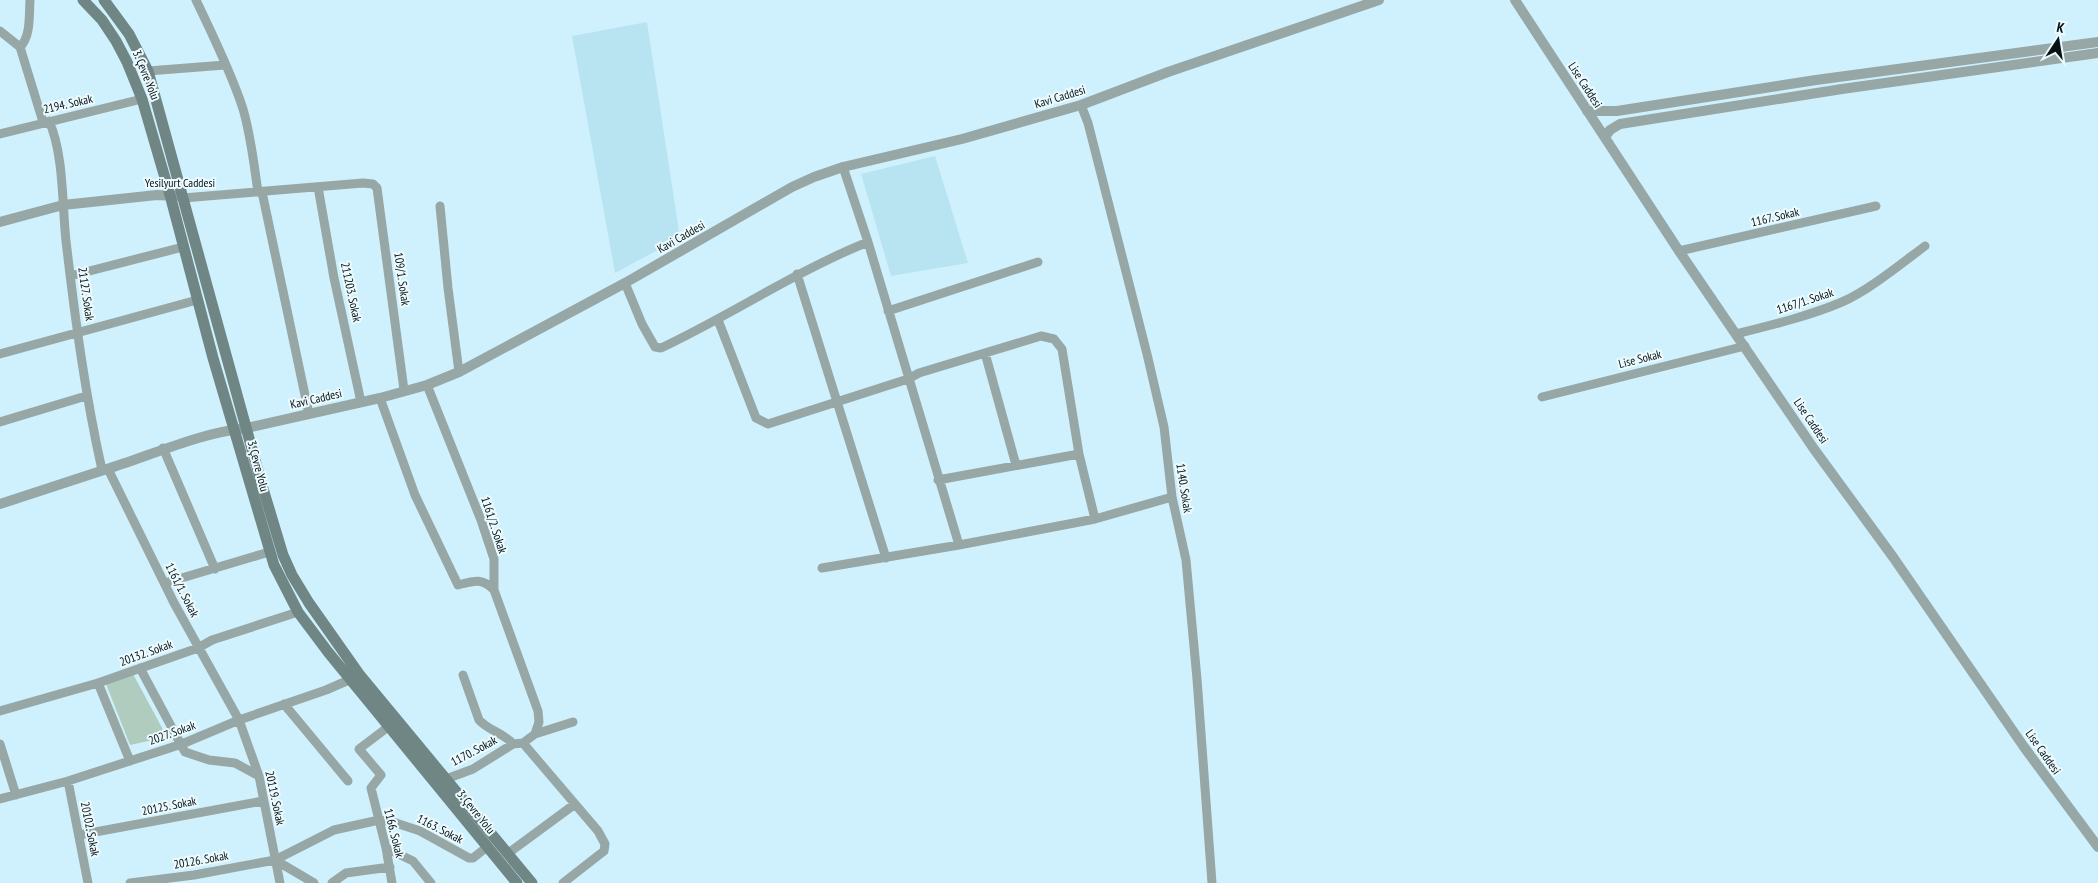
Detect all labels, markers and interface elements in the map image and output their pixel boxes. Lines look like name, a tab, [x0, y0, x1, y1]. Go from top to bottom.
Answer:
north arrow	[2033, 15, 2083, 65]
text: K	[2055, 18, 2067, 37]
street label: 3. Çevre Yolu	[130, 48, 163, 102]
street label: Lise Caddesi	[1565, 59, 1606, 110]
street label: Kavi Caddesi	[1033, 82, 1087, 111]
street label: 2194. Sokak	[42, 91, 94, 116]
street label: Yesilyurt Caddesi	[145, 175, 215, 190]
street label: 1167. Sokak	[1749, 204, 1801, 229]
street label: Kavi Caddesi	[654, 217, 707, 256]
street label: 109/1. Sokak	[391, 251, 414, 307]
street label: 211203. Sokak	[338, 261, 365, 323]
street label: 21127. Sokak	[75, 266, 98, 322]
street label: 1167/1. Sokak	[1775, 284, 1835, 317]
street label: Lise Sokak	[1617, 346, 1663, 371]
street label: Kavi Caddesi	[289, 385, 343, 412]
street label: Lise Caddesi	[1791, 395, 1832, 446]
street label: 3. Çevre Yolu	[244, 439, 272, 493]
street label: 1140. Sokak	[1173, 462, 1196, 514]
street label: 1161/2. Sokak	[478, 495, 511, 555]
street label: 1161/1. Sokak	[162, 560, 203, 620]
street label: 20132. Sokak	[117, 636, 175, 669]
street label: 2027. Sokak	[146, 717, 198, 748]
street label: Lise Caddesi	[2023, 726, 2064, 777]
street label: 1170. Sokak	[448, 732, 500, 769]
street label: 20119. Sokak	[262, 769, 289, 827]
street label: 3. Çevre Yolu	[454, 787, 499, 837]
street label: 20125. Sokak	[140, 793, 198, 818]
street label: 20102. Sokak	[78, 800, 103, 858]
street label: 1166. Sokak	[381, 807, 408, 859]
street label: 1163. Sokak	[415, 811, 466, 847]
street label: 20126. Sokak	[172, 847, 230, 872]

